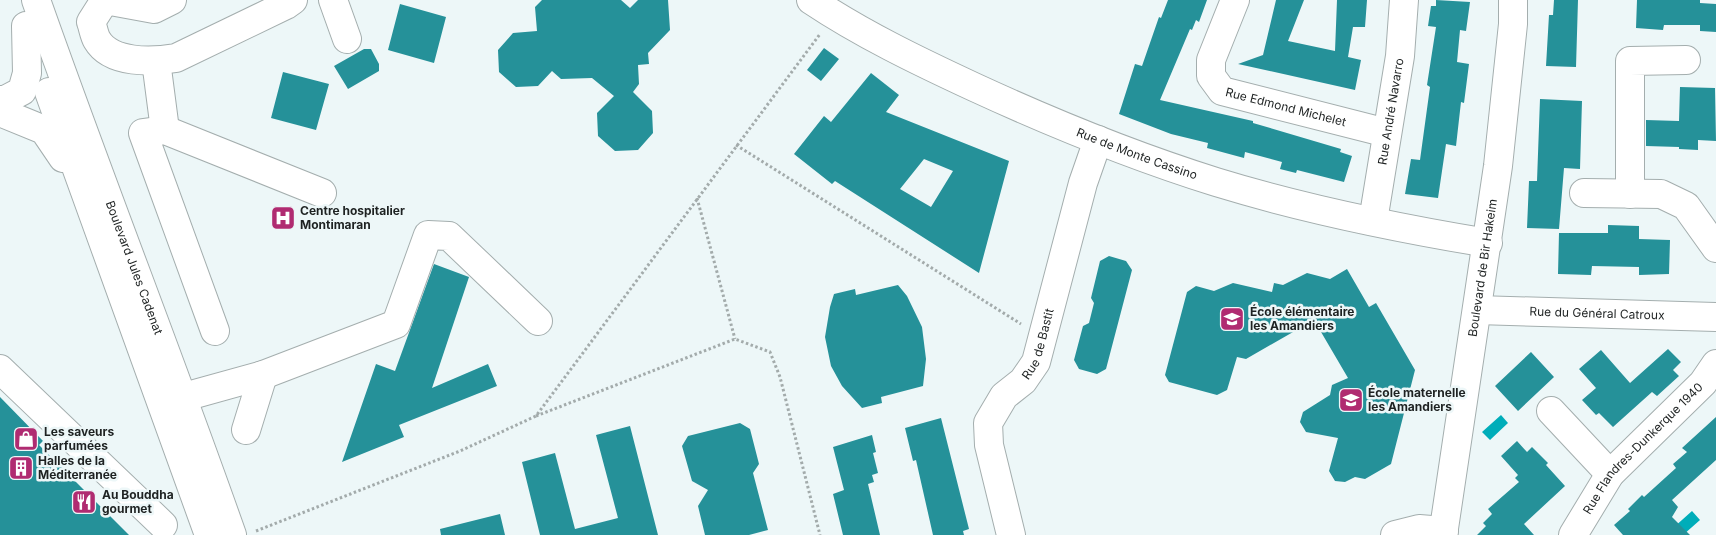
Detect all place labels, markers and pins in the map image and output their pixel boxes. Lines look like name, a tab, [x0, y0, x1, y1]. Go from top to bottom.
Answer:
place label: Centre hospitalier Montimaran	[300, 203, 405, 232]
hospital icon: Centre hospitalier Montimaran	[270, 205, 296, 231]
place label: École élémentaire les Amandiers	[1250, 304, 1354, 333]
school or university icon: École élémentaire les Amandiers	[1219, 306, 1245, 332]
place label: École maternelle les Amandiers	[1368, 385, 1466, 414]
school or university icon: École maternelle les Amandiers	[1338, 387, 1364, 413]
place label: Les saveurs parfumées	[44, 424, 114, 453]
shop icon: Les saveurs parfumées	[13, 426, 39, 452]
place label: Halles de la Méditerranée	[38, 453, 117, 482]
building icon: Halles de la Méditerranée	[8, 455, 34, 481]
place label: Au Bouddha gourmet	[102, 487, 174, 516]
restaurant icon: Au Bouddha gourmet	[71, 489, 97, 515]

